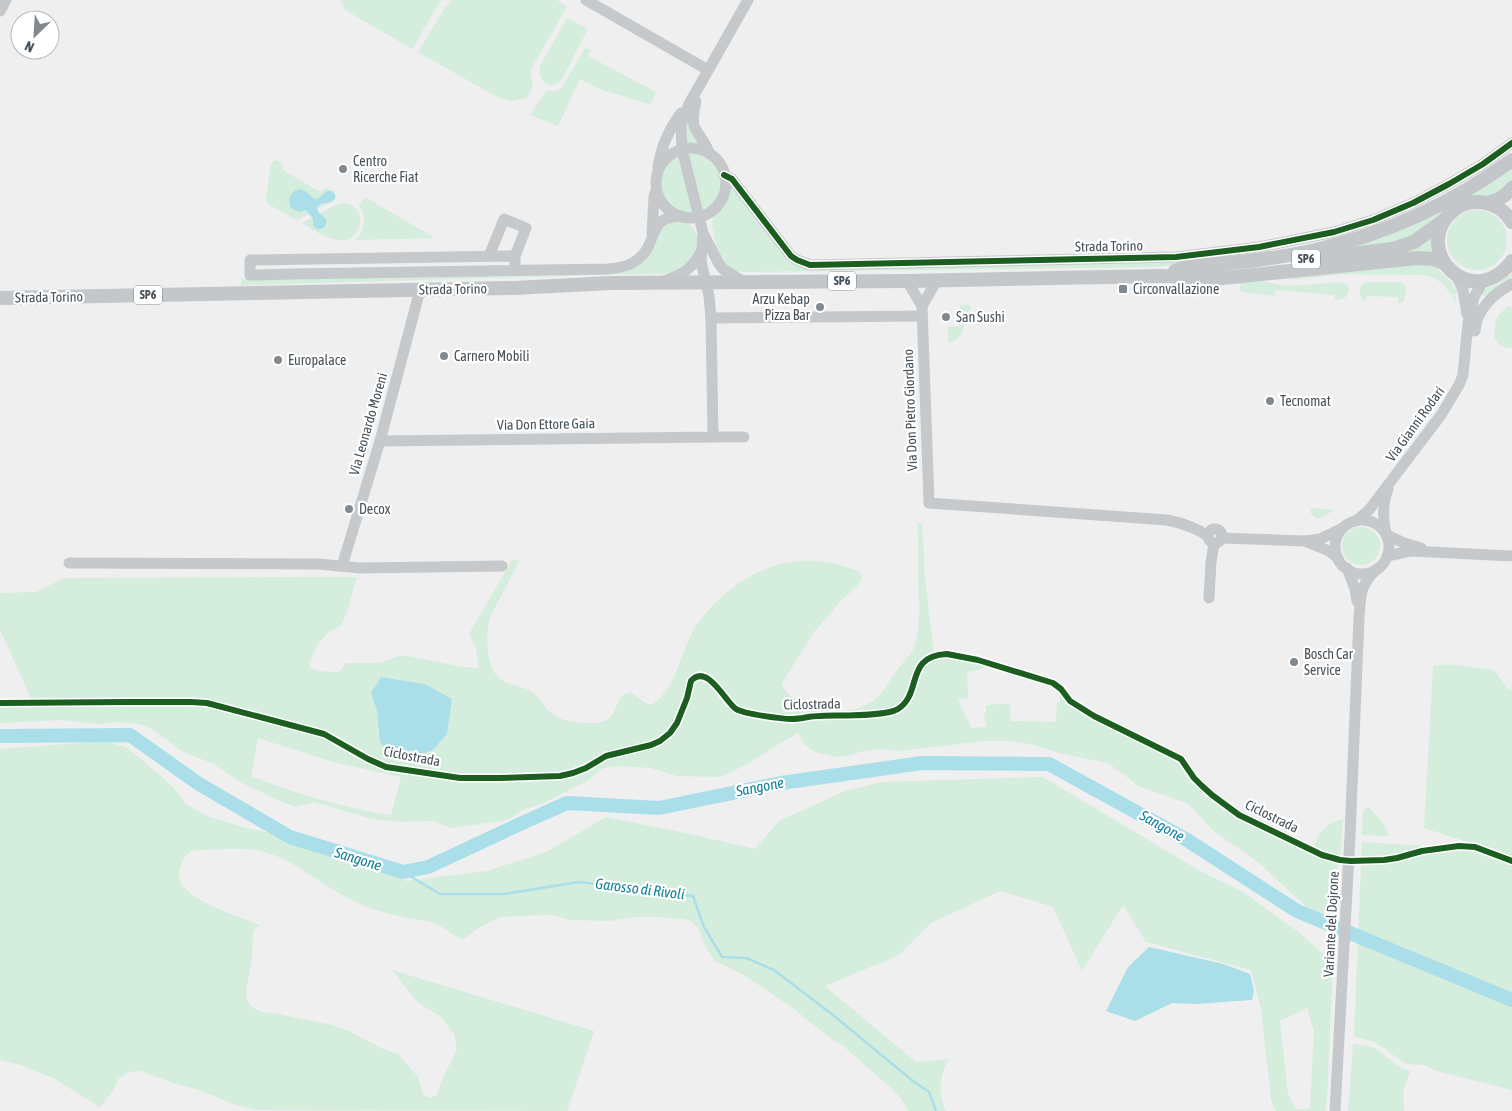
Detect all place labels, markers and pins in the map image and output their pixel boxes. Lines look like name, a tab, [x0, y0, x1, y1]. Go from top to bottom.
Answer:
place label: Centro Ricerche Fiat	[353, 153, 419, 185]
marker: Centro Ricerche Fiat	[337, 163, 349, 175]
place label: Circonvallazione	[1133, 281, 1219, 297]
marker: Circonvallazione	[1117, 283, 1129, 295]
place label: Arzu Kebap Pizza Bar	[753, 291, 811, 323]
marker: Arzu Kebap Pizza Bar	[814, 301, 826, 313]
place label: San Sushi	[956, 309, 1005, 325]
marker: San Sushi	[940, 311, 952, 323]
place label: Carnero Mobili	[454, 348, 529, 364]
marker: Carnero Mobili	[438, 350, 450, 362]
place label: Europalace	[288, 352, 346, 368]
marker: Europalace	[272, 354, 284, 366]
place label: Tecnomat	[1280, 393, 1331, 409]
marker: Tecnomat	[1264, 395, 1276, 407]
place label: Decox	[359, 501, 391, 517]
marker: Decox	[343, 503, 355, 515]
place label: Bosch Car Service	[1304, 646, 1354, 678]
marker: Bosch Car Service	[1288, 656, 1300, 668]

